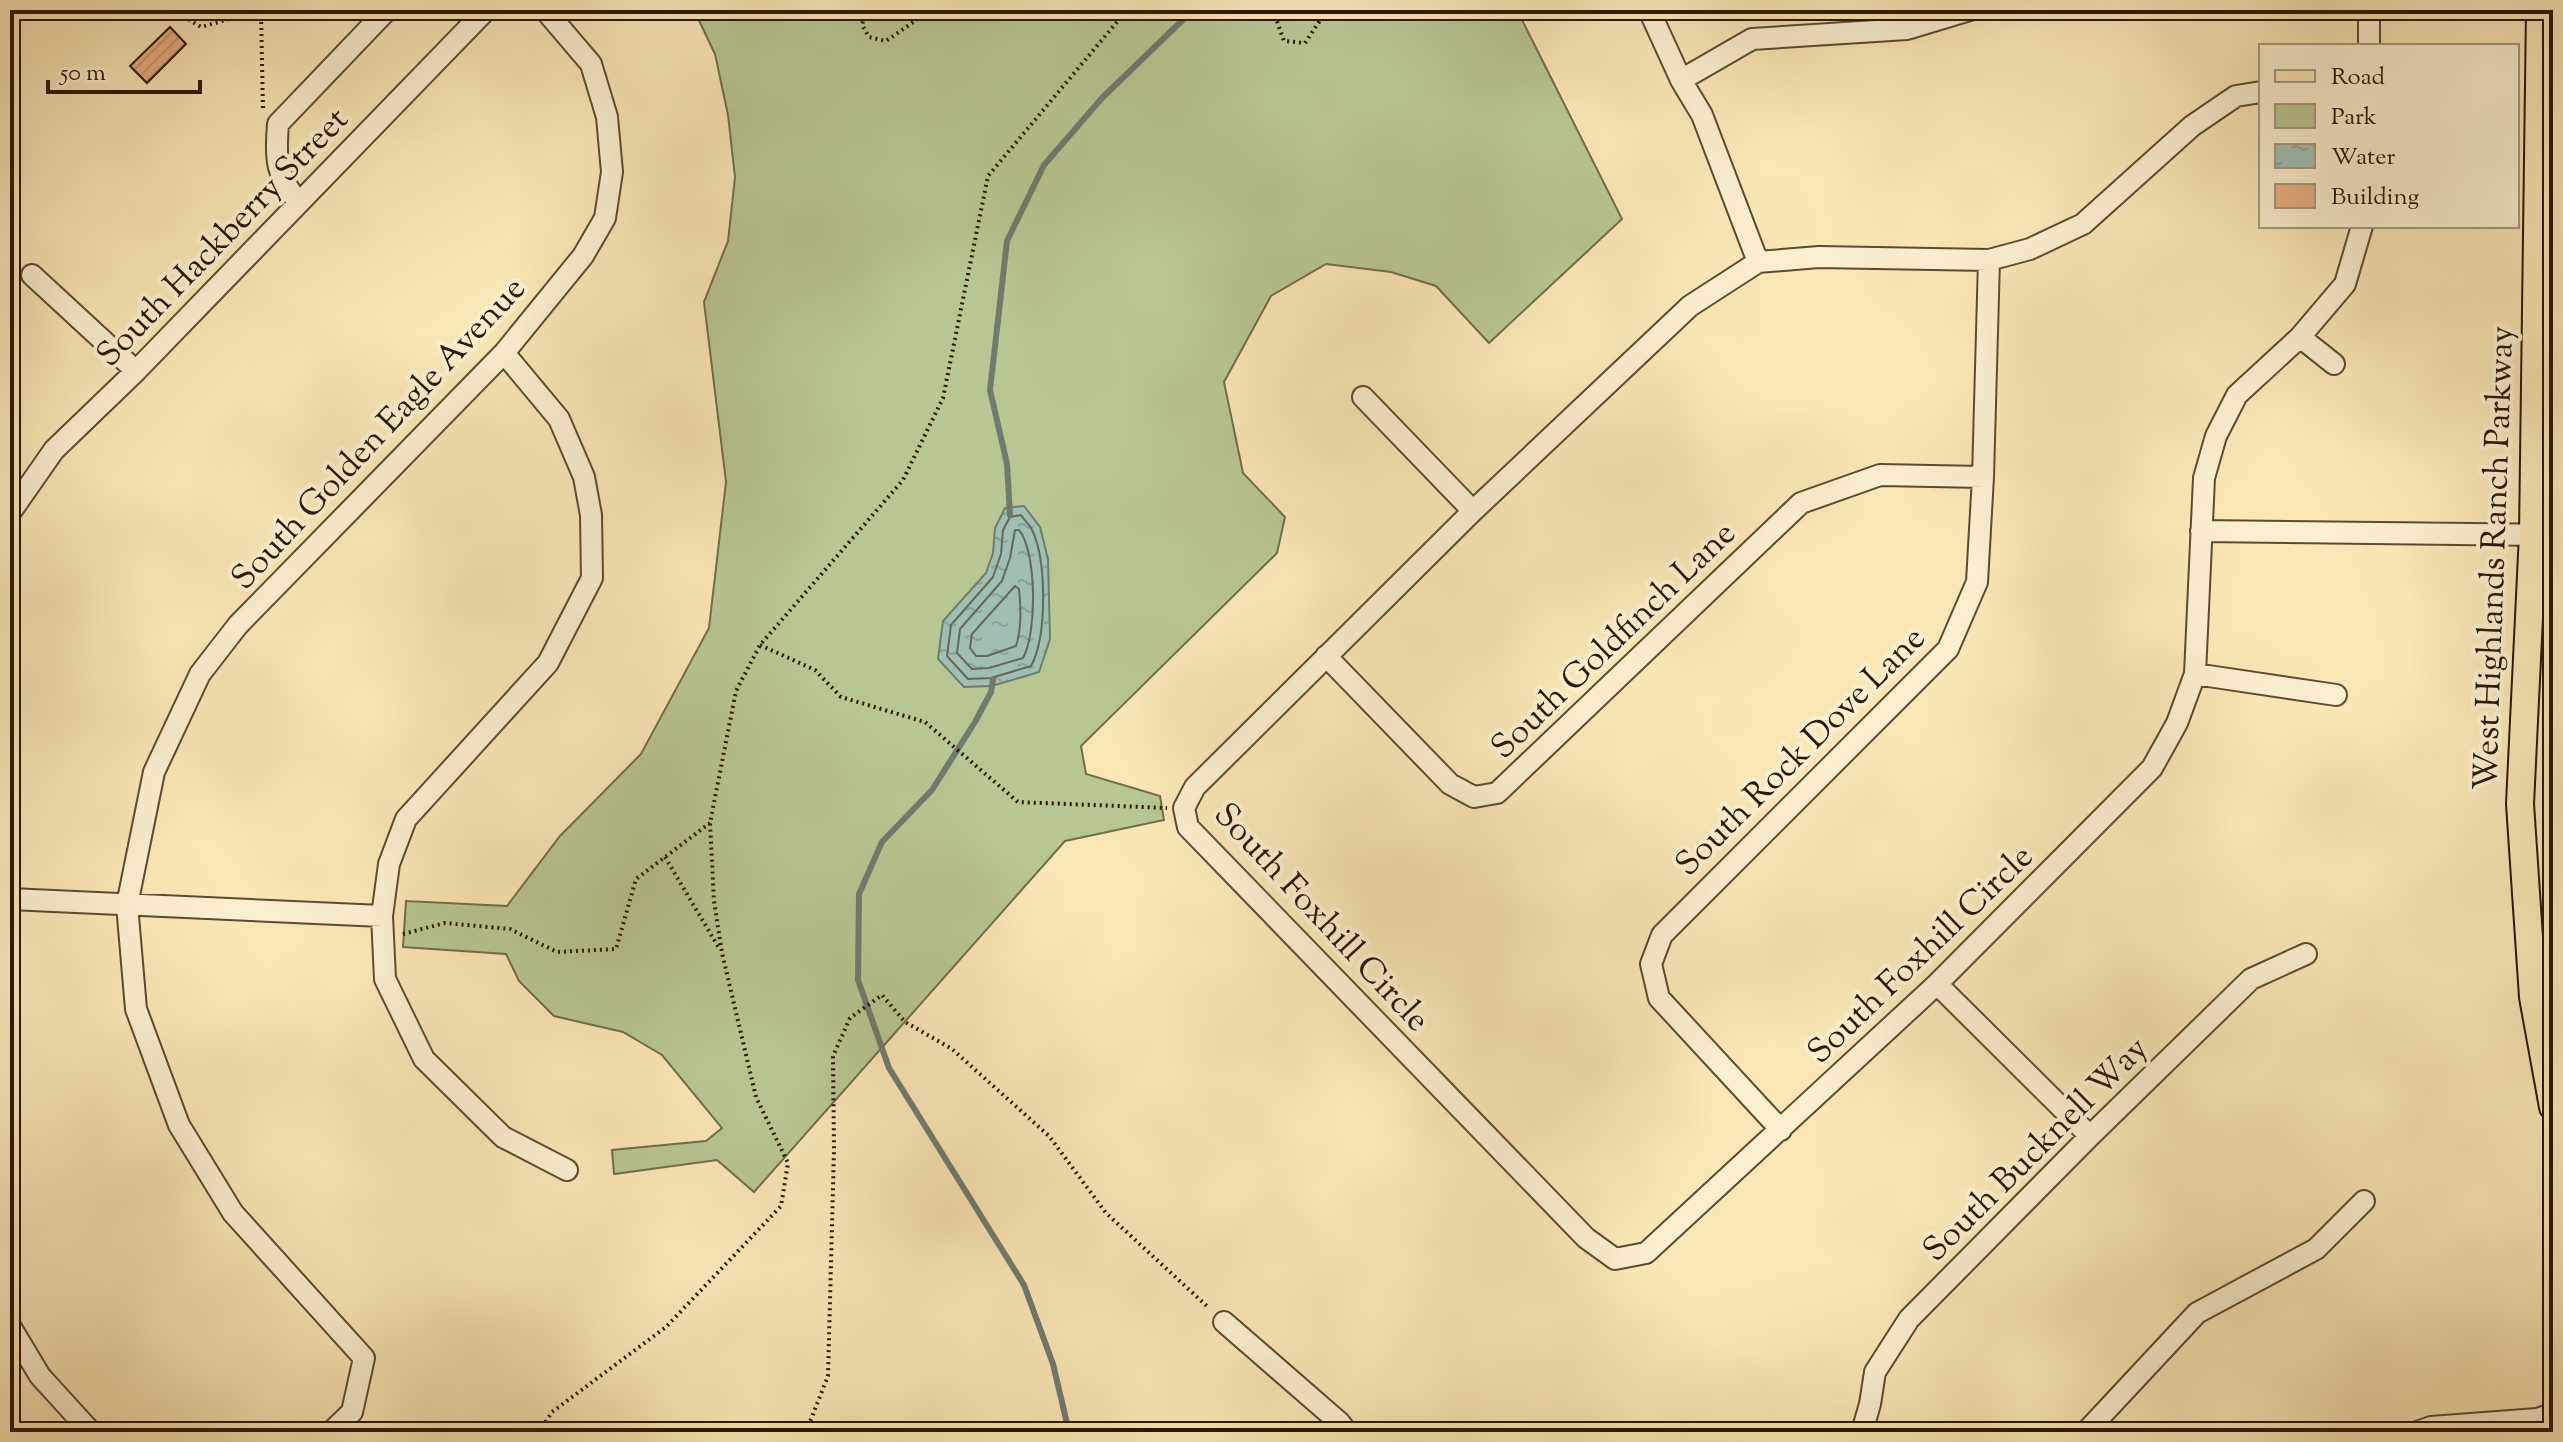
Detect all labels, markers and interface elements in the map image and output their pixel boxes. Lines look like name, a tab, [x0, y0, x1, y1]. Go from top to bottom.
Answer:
scale bar	[48, 44, 200, 94]
legend	[2259, 44, 2519, 228]
text: 50 m	[58, 57, 106, 91]
text: Road	[2331, 61, 2385, 95]
street label: South Hackberry Street	[86, 97, 361, 379]
text: Park	[2331, 101, 2377, 135]
text: Water	[2331, 141, 2395, 175]
text: Building	[2331, 181, 2420, 215]
street label: South Golden Eagle Avenue	[221, 267, 538, 602]
street label: West Highlands Ranch Parkway	[2463, 325, 2528, 791]
street label: South Goldfinch Lane	[1481, 511, 1748, 772]
street label: South Rock Dove Lane	[1665, 616, 1938, 889]
street label: South Foxhill Circle	[1201, 793, 1440, 1044]
street label: South Foxhill Circle	[1797, 835, 2046, 1077]
street label: South Bucknell Way	[1913, 1026, 2160, 1274]

